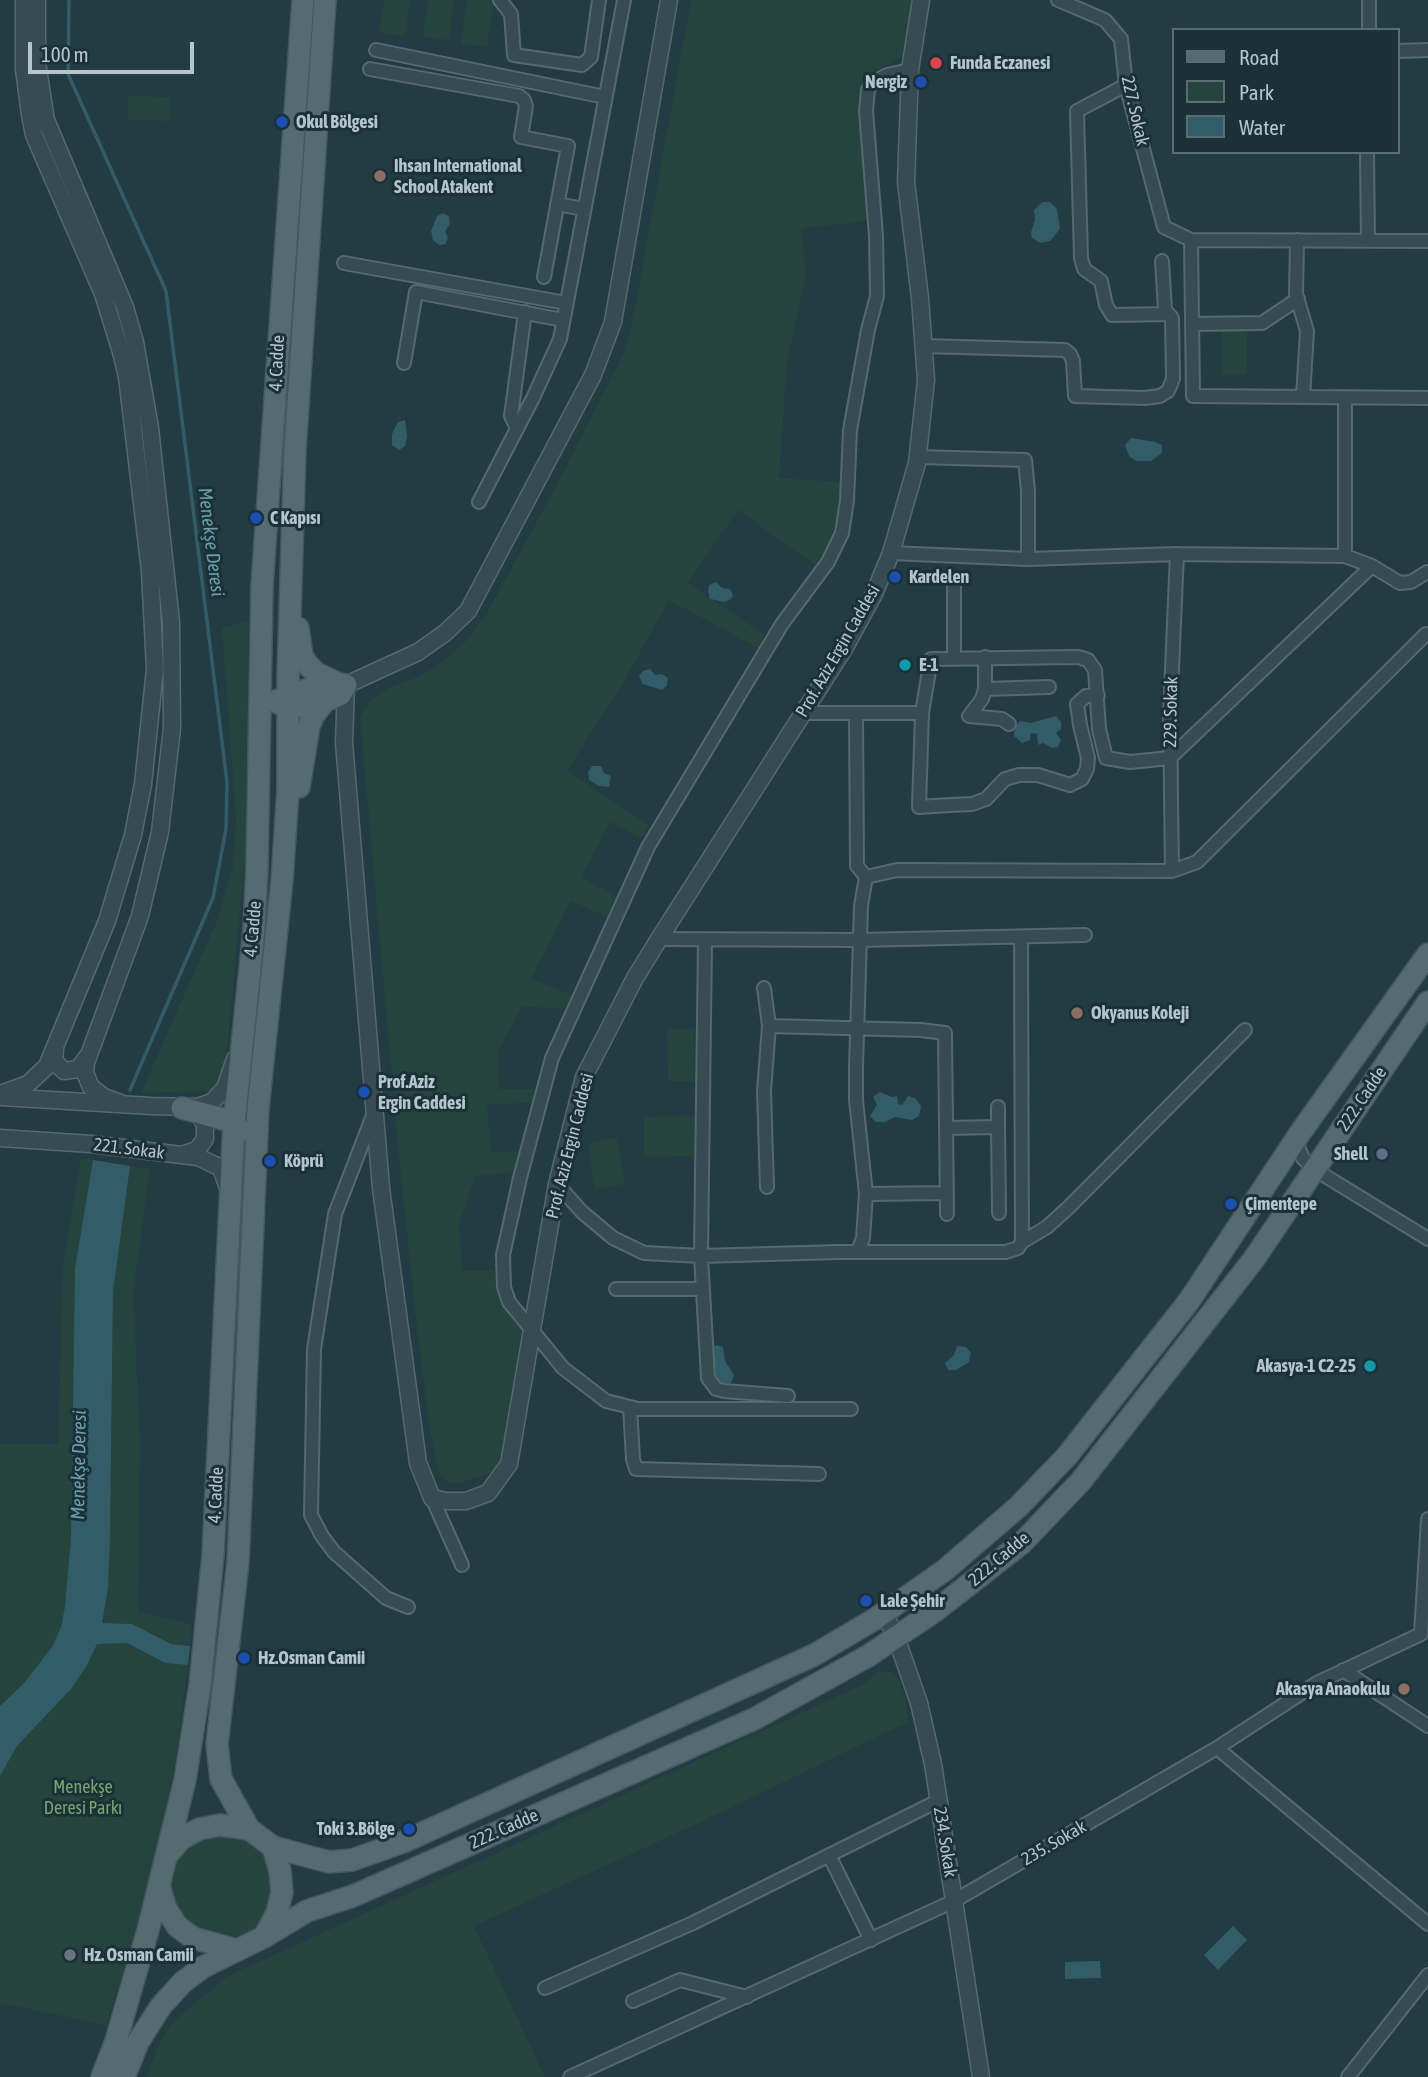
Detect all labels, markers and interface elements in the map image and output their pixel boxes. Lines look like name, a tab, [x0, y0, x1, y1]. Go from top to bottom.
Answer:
scale bar	[32, 28, 198, 72]
legend	[1172, 28, 1400, 154]
text: 100 m	[41, 42, 89, 66]
text: Road	[1239, 45, 1279, 69]
place label: Funda Eczanesi	[950, 52, 1050, 74]
marker: Funda Eczanesi	[928, 55, 944, 71]
place label: Nergiz	[865, 71, 907, 93]
marker: Nergiz	[913, 74, 929, 90]
street label: 227. Sokak	[1116, 74, 1154, 148]
text: Park	[1239, 80, 1274, 104]
place label: Okul Bölgesi	[296, 111, 378, 133]
marker: Okul Bölgesi	[274, 114, 290, 130]
text: Water	[1239, 115, 1285, 139]
place label: Ihsan International School Atakent	[394, 155, 522, 198]
marker: Ihsan International School Atakent	[372, 168, 388, 184]
street label: 4. Cadde	[265, 335, 289, 391]
water label: Menekşe Deresi	[193, 486, 229, 598]
place label: C Kapısı	[270, 507, 321, 529]
marker: C Kapısı	[248, 510, 264, 526]
place label: Kardelen	[909, 566, 969, 588]
marker: Kardelen	[887, 569, 903, 585]
street label: Prof. Aziz Ergin Caddesi	[791, 581, 885, 721]
place label: E-1	[919, 654, 939, 676]
marker: E-1	[897, 657, 913, 673]
street label: 229. Sokak	[1160, 676, 1182, 748]
street label: 4. Cadde	[240, 900, 266, 958]
place label: Okyanus Koleji	[1091, 1002, 1189, 1024]
marker: Okyanus Koleji	[1069, 1005, 1085, 1021]
street label: 222. Cadde	[1333, 1063, 1391, 1135]
place label: Prof.Aziz Ergin Caddesi	[378, 1071, 466, 1114]
street label: Prof. Aziz Ergin Caddesi	[541, 1071, 599, 1221]
marker: Prof.Aziz Ergin Caddesi	[356, 1084, 372, 1100]
street label: 221. Sokak	[92, 1134, 166, 1164]
place label: Shell	[1334, 1143, 1368, 1165]
marker: Shell	[1374, 1146, 1390, 1162]
place label: Köprü	[284, 1150, 323, 1172]
marker: Köprü	[262, 1153, 278, 1169]
place label: Çimentepe	[1245, 1193, 1317, 1215]
marker: Çimentepe	[1223, 1196, 1239, 1212]
place label: Akasya-1 C2-25	[1256, 1355, 1356, 1377]
marker: Akasya-1 C2-25	[1362, 1358, 1378, 1374]
water label: Menekşe Deresi	[67, 1410, 91, 1520]
street label: 4. Cadde	[204, 1467, 228, 1523]
street label: 222. Cadde	[964, 1527, 1034, 1591]
place label: Lale Şehir	[880, 1590, 944, 1612]
marker: Lale Şehir	[858, 1593, 874, 1609]
place label: Hz.Osman Camii	[258, 1647, 365, 1669]
marker: Hz.Osman Camii	[236, 1650, 252, 1666]
place label: Akasya Anaokulu	[1276, 1678, 1390, 1700]
marker: Akasya Anaokulu	[1396, 1681, 1412, 1697]
park label: Menekşe Deresi Parkı	[44, 1776, 122, 1818]
street label: 222. Cadde	[466, 1804, 542, 1854]
street label: 234. Sokak	[929, 1805, 961, 1879]
street label: 235. Sokak	[1018, 1816, 1090, 1870]
place label: Toki 3.Bölge	[317, 1818, 395, 1840]
marker: Toki 3.Bölge	[401, 1821, 417, 1837]
place label: Hz. Osman Camii	[84, 1944, 194, 1966]
marker: Hz. Osman Camii	[62, 1947, 78, 1963]

